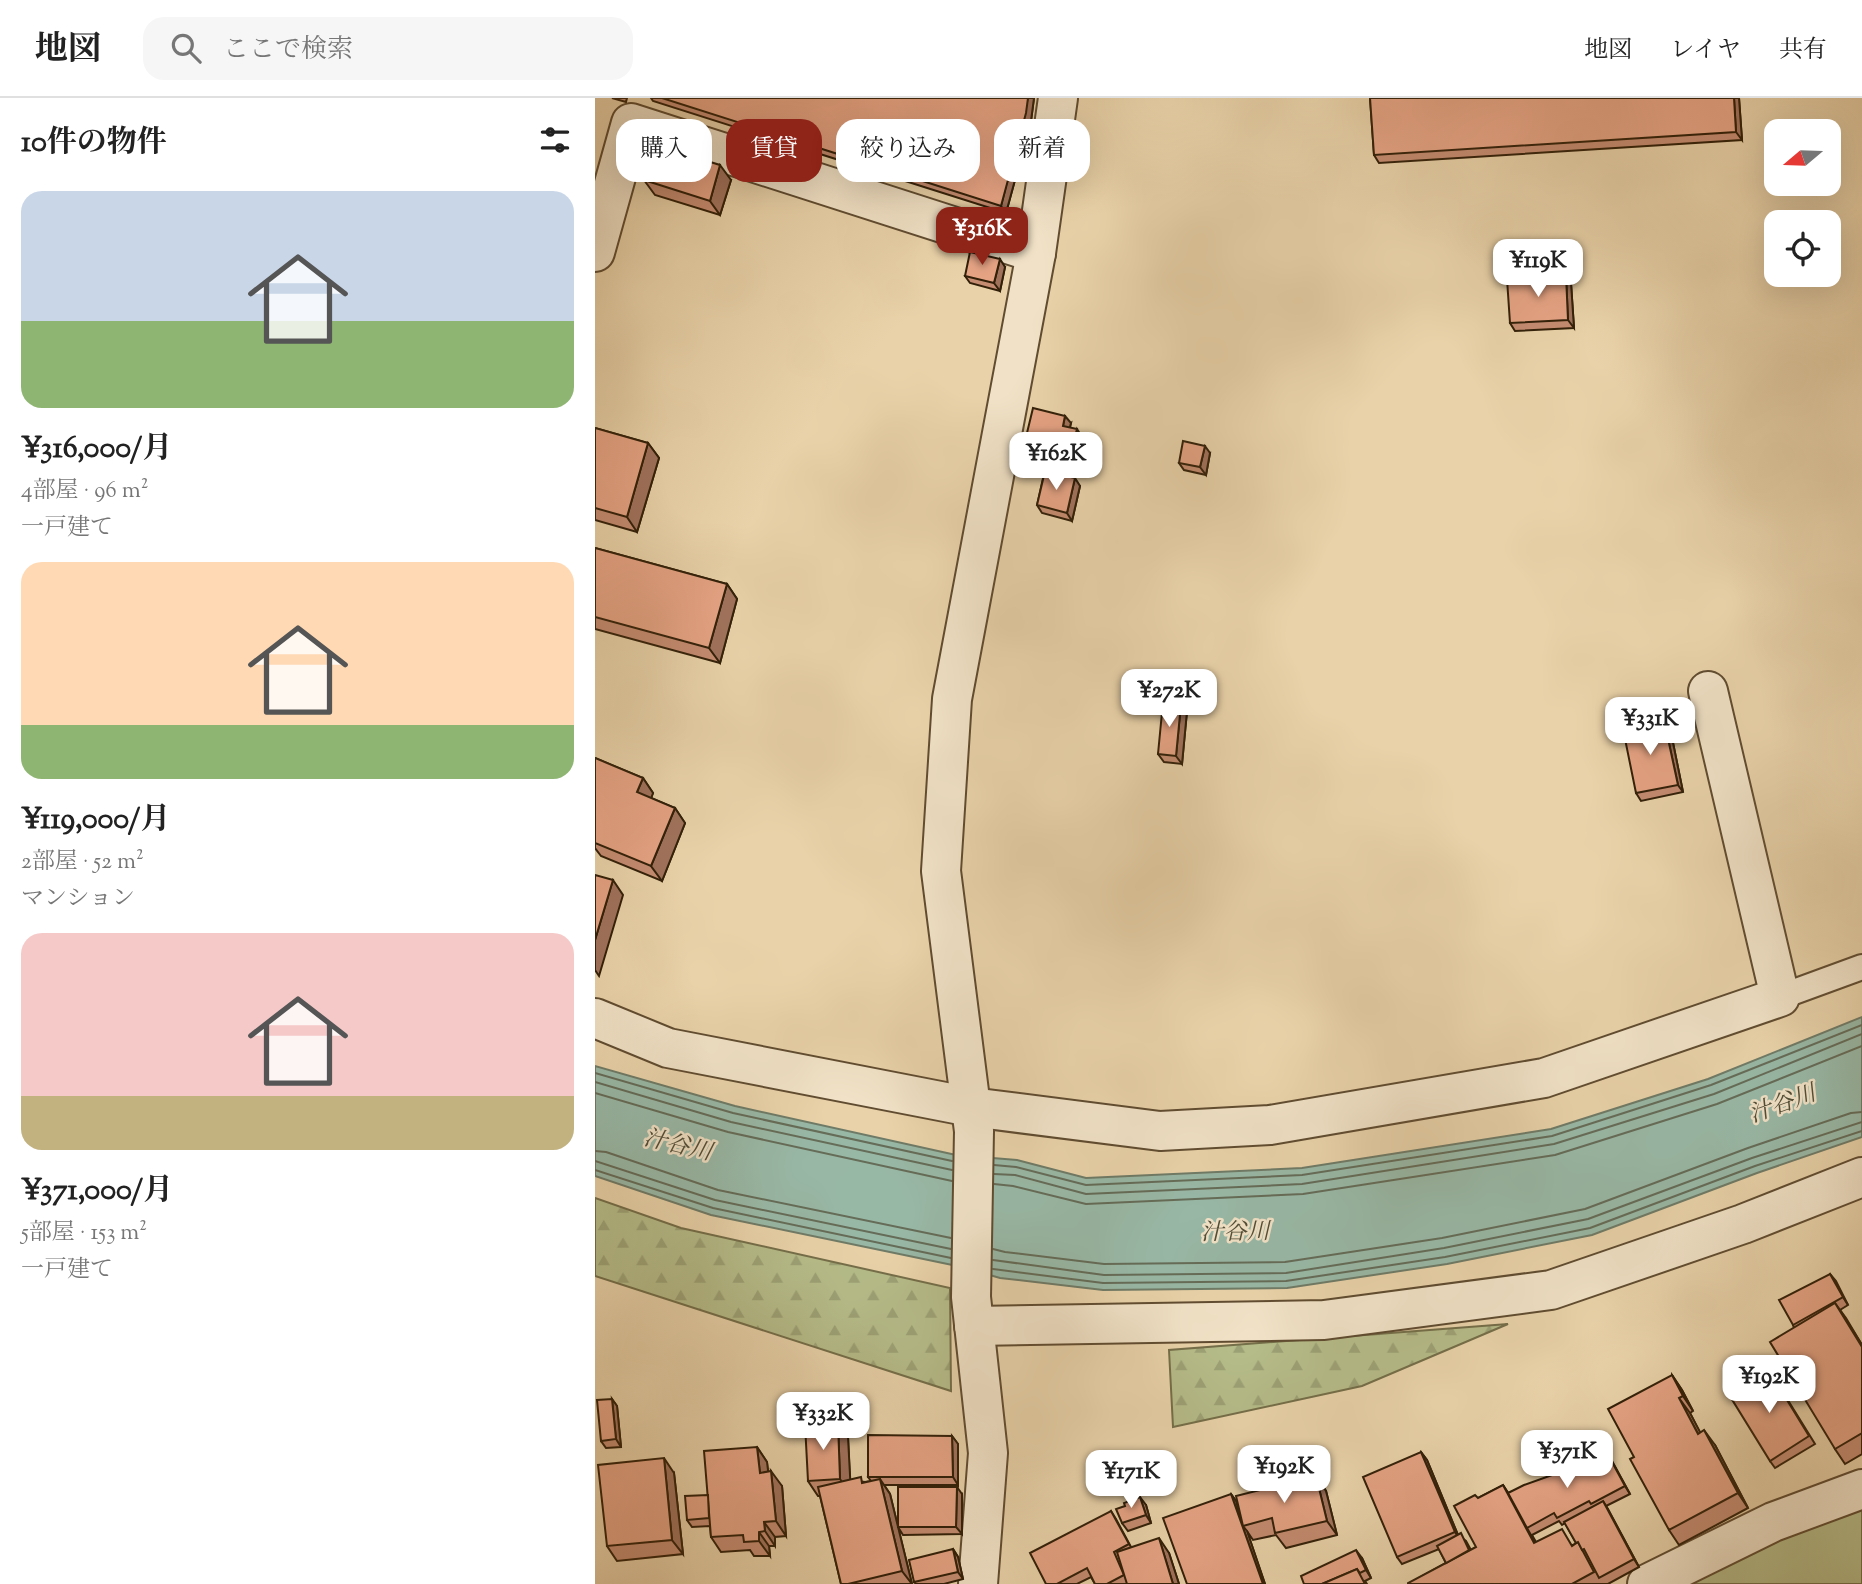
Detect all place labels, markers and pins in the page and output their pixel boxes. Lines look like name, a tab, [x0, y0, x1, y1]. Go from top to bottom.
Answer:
pin: ¥316K	[933, 208, 1031, 267]
pin: ¥119K	[1489, 240, 1587, 299]
pin: ¥162K	[1007, 432, 1105, 492]
pin: ¥272K	[1120, 670, 1218, 729]
pin: ¥331K	[1601, 698, 1699, 757]
pin: ¥192K	[1720, 1356, 1818, 1415]
pin: ¥332K	[774, 1392, 872, 1452]
pin: ¥371K	[1518, 1430, 1616, 1490]
pin: ¥192K	[1235, 1446, 1333, 1505]
pin: ¥171K	[1082, 1450, 1180, 1510]

